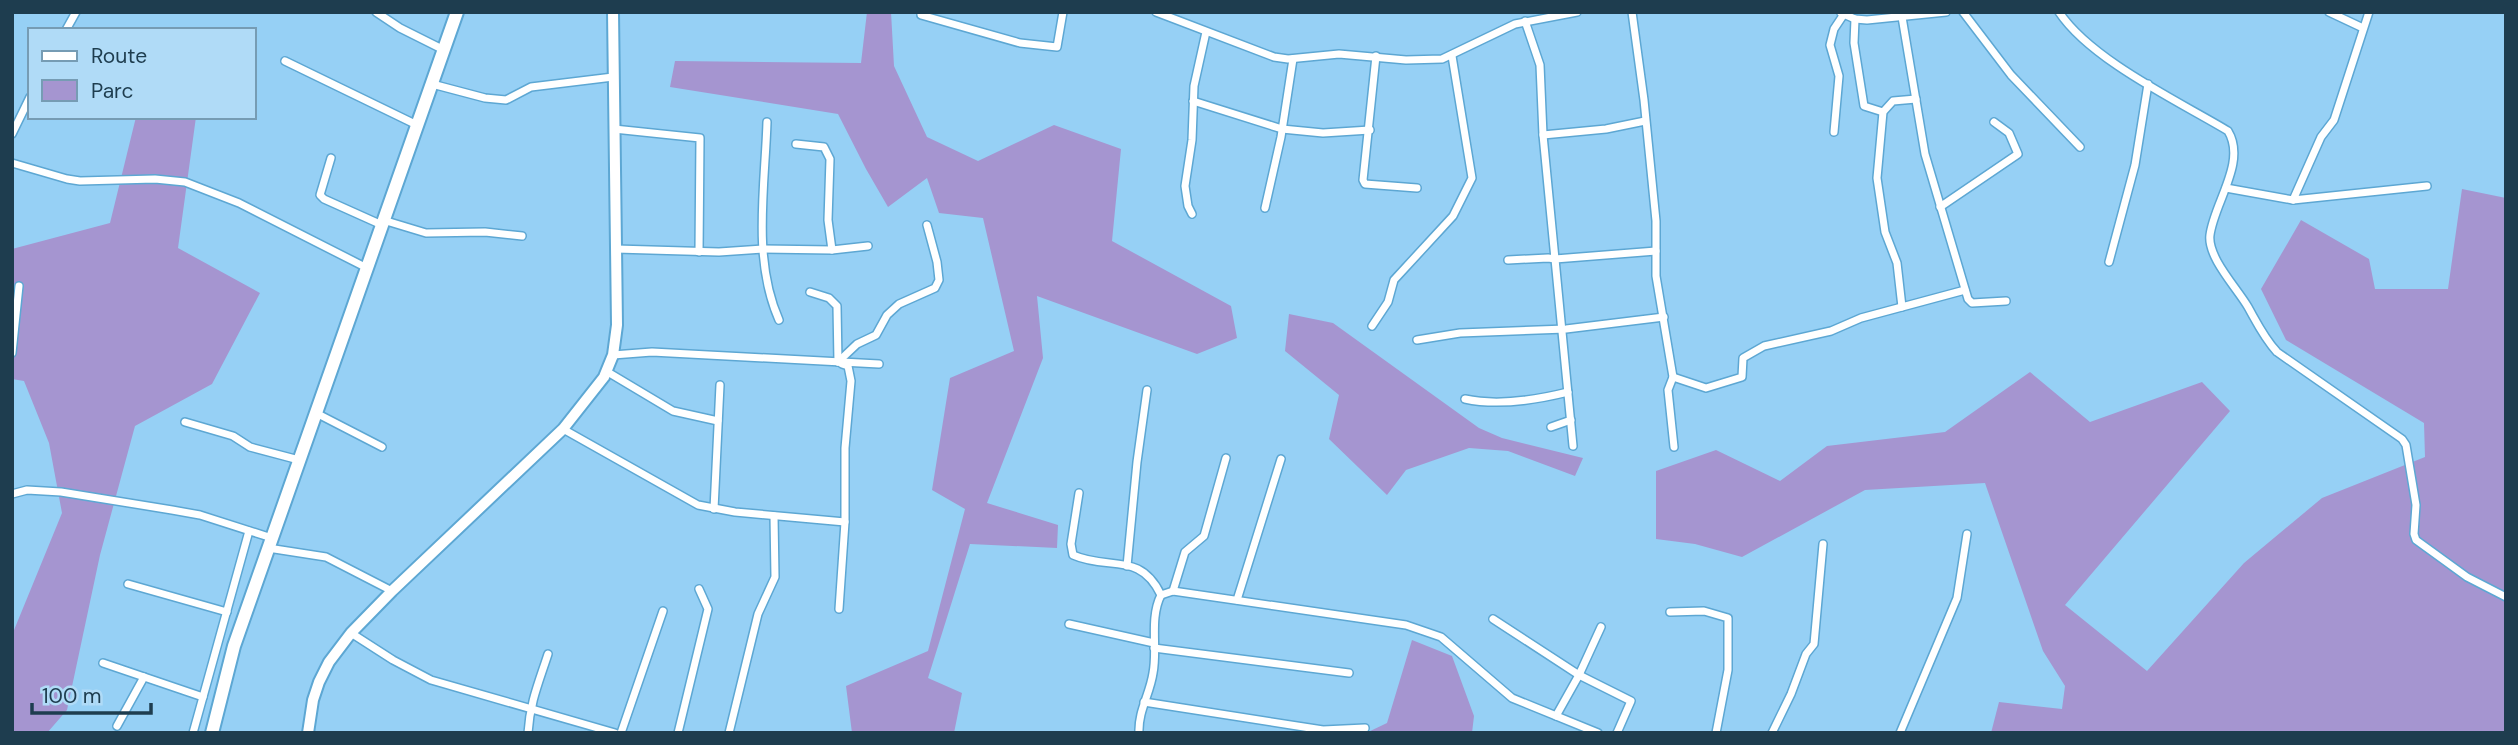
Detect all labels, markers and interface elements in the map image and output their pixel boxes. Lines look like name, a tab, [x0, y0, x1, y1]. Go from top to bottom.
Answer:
legend	[28, 28, 256, 119]
text: Route	[91, 42, 147, 70]
text: Parc	[91, 77, 134, 105]
scale bar	[32, 672, 150, 716]
text: 100 m	[42, 682, 102, 710]

